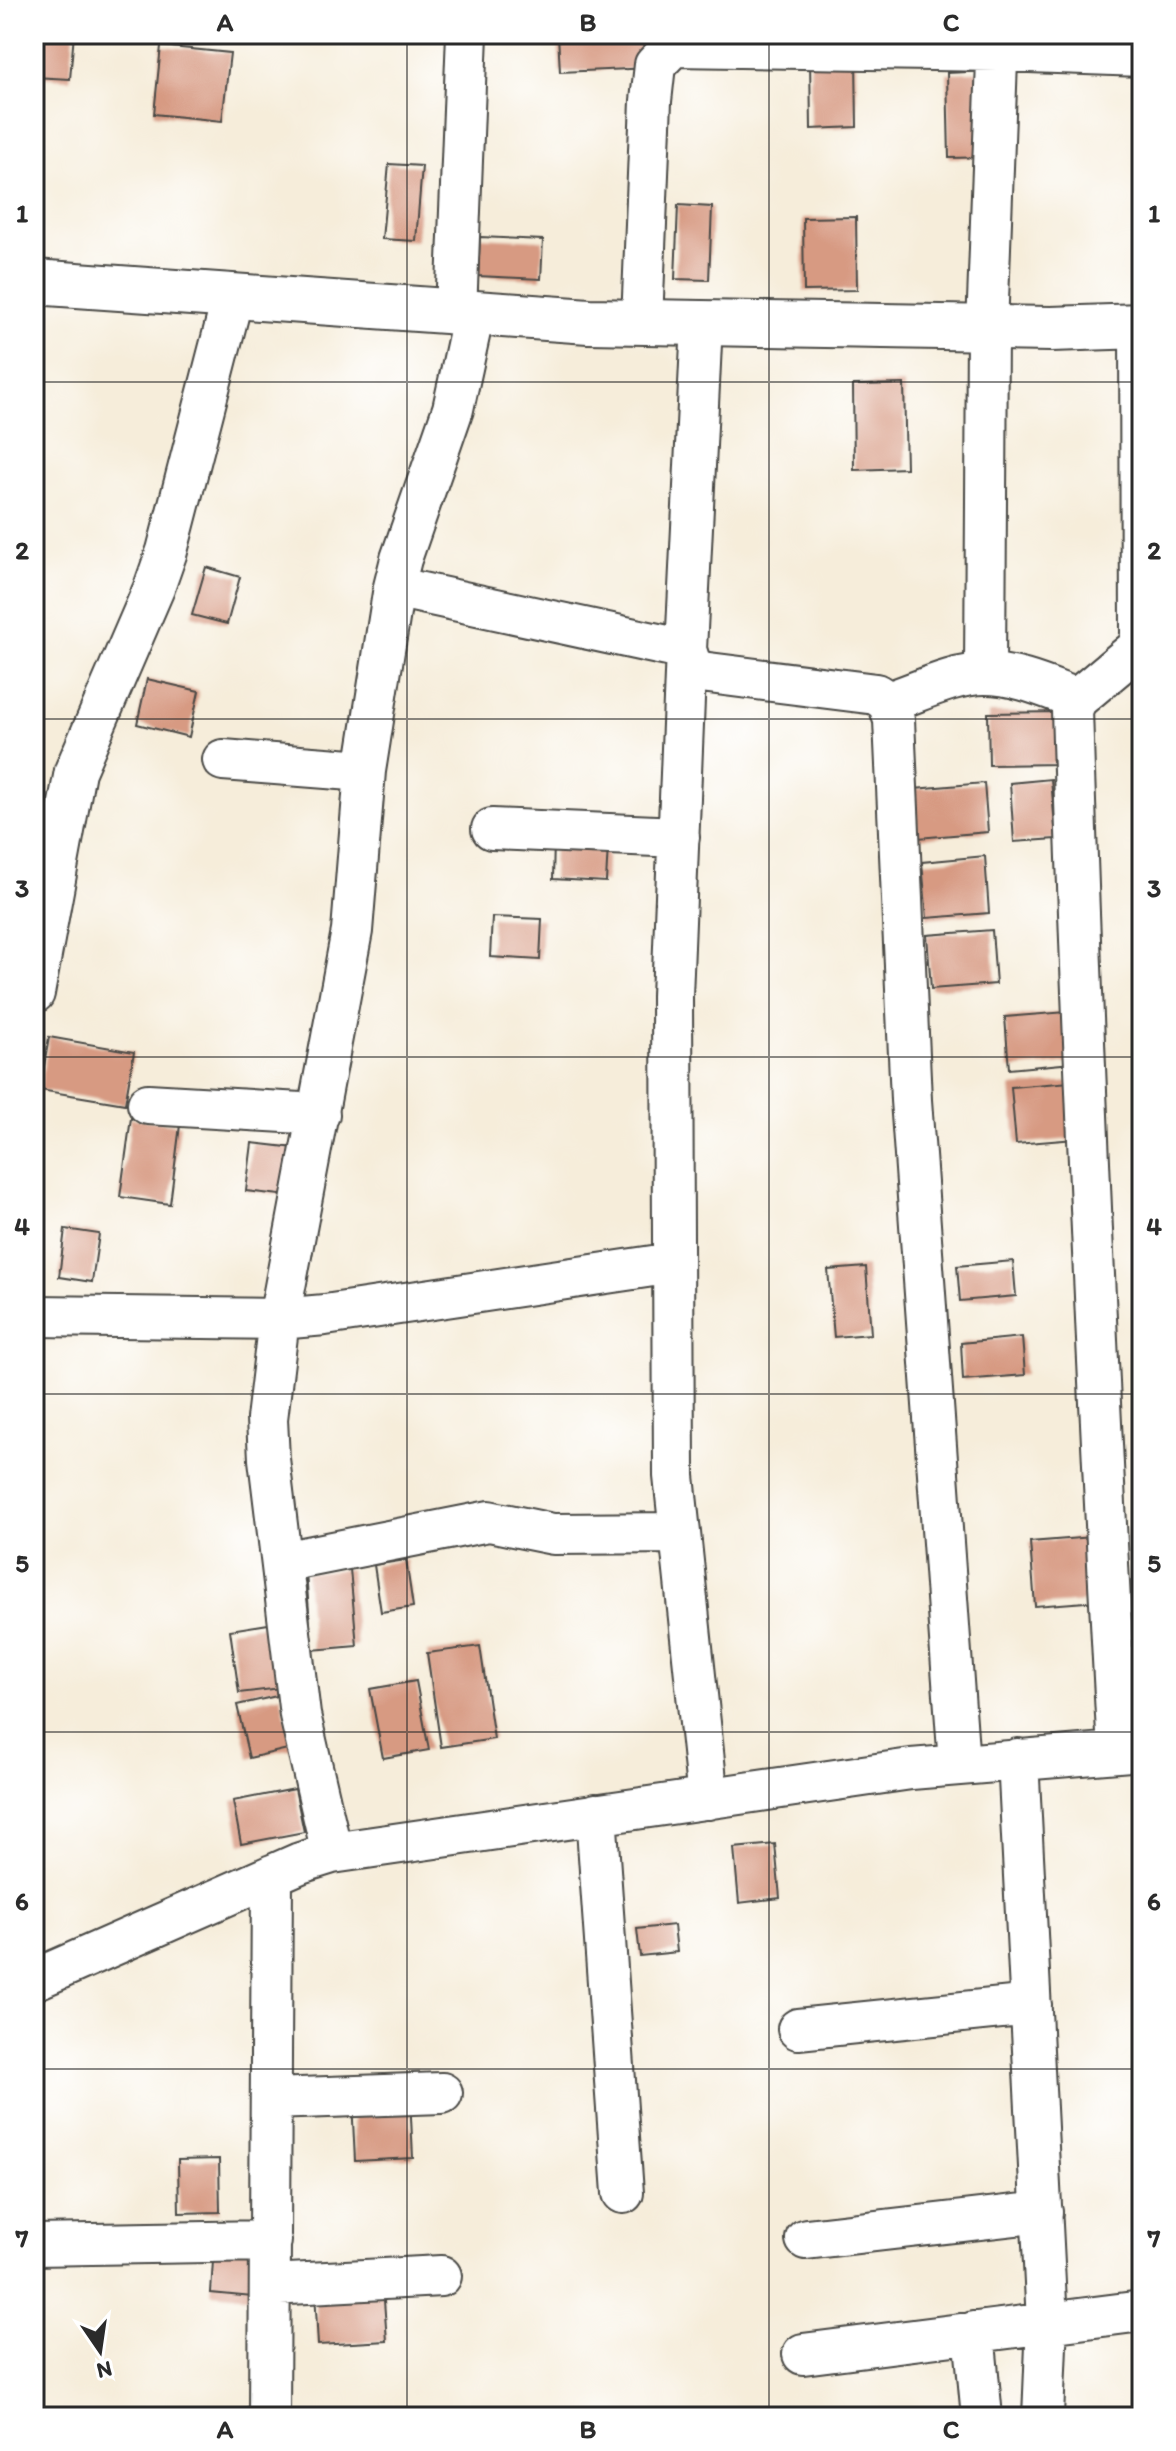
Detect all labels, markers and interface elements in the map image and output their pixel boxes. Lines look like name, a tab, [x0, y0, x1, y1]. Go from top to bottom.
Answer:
text: A	[216, 6, 234, 38]
text: B	[580, 6, 597, 38]
text: C	[943, 6, 960, 38]
text: 1	[16, 197, 28, 229]
text: 1	[1148, 197, 1160, 229]
text: 2	[15, 534, 29, 566]
text: 2	[1147, 534, 1161, 566]
text: 3	[15, 872, 29, 904]
text: 3	[1147, 872, 1161, 904]
text: 4	[14, 1210, 30, 1242]
text: 4	[1146, 1210, 1162, 1242]
text: 5	[15, 1547, 29, 1579]
text: 5	[1147, 1547, 1161, 1579]
text: 6	[15, 1885, 29, 1917]
text: 6	[1147, 1885, 1161, 1917]
text: 7	[15, 2222, 29, 2254]
text: 7	[1147, 2222, 1161, 2254]
north arrow	[60, 2311, 140, 2391]
text: N	[94, 2355, 115, 2385]
text: A	[216, 2413, 234, 2445]
text: B	[580, 2413, 597, 2445]
text: C	[943, 2413, 960, 2445]

